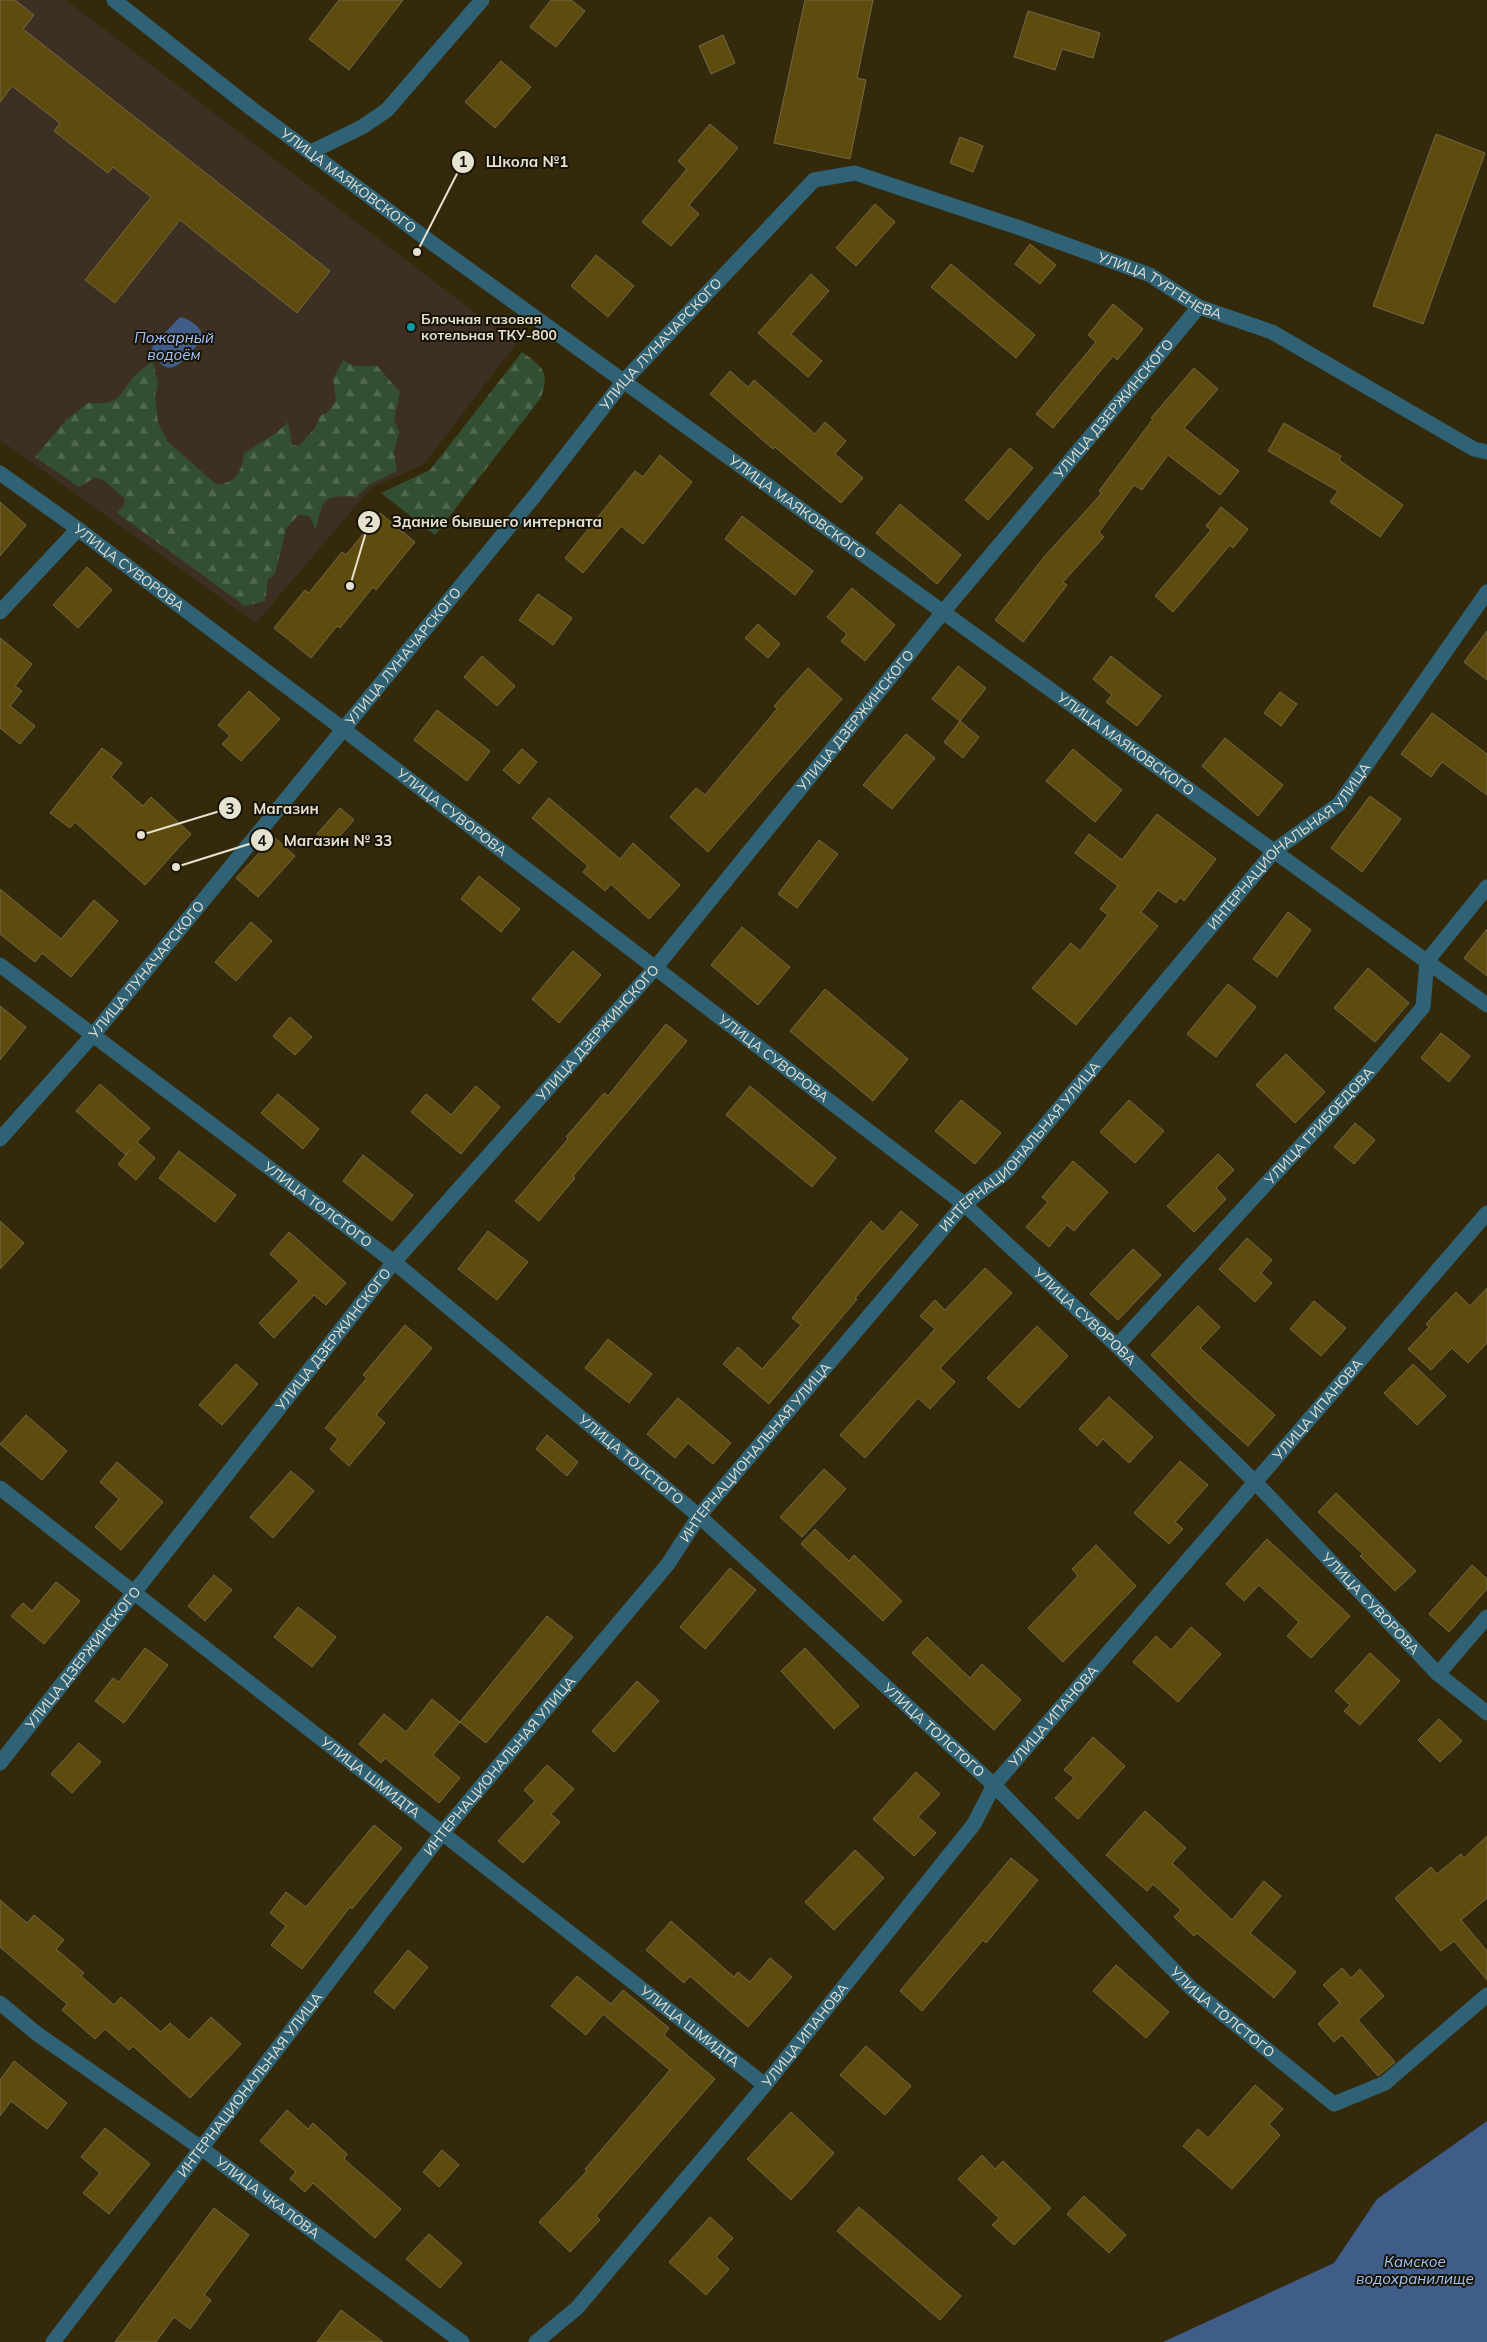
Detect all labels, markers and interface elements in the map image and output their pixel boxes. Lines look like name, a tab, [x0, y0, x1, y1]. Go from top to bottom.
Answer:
street label: УЛИЦА МАЯКОВСКОГО	[276, 124, 420, 237]
callout: Школа №1	[451, 147, 578, 177]
text: 1	[458, 152, 468, 171]
text: Школа №1	[486, 152, 568, 171]
street label: УЛИЦА ТУРГЕНЕВА	[1094, 247, 1225, 323]
street label: УЛИЦА ЛУНАЧАРСКОГО	[595, 274, 726, 414]
place label: Блочная газовая котельная ТКУ-800	[421, 310, 557, 344]
marker: Блочная газовая котельная ТКУ-800	[405, 321, 417, 333]
water label: Пожарный водоём	[134, 328, 214, 364]
street label: УЛИЦА ДЗЕРЖИНСКОГО	[1049, 335, 1177, 483]
street label: УЛИЦА МАЯКОВСКОГО	[724, 451, 870, 562]
callout: Здание бывшего интерната	[357, 507, 612, 537]
text: 2	[364, 512, 374, 531]
text: Здание бывшего интерната	[392, 512, 602, 531]
street label: УЛИЦА СУВОРОВА	[69, 519, 189, 616]
street label: УЛИЦА ЛУНАЧАРСКОГО	[341, 584, 465, 730]
street label: УЛИЦА ДЗЕРЖИНСКОГО	[792, 646, 918, 796]
street label: УЛИЦА МАЯКОВСКОГО	[1053, 688, 1198, 800]
street label: ИНТЕРНАЦИОНАЛЬНАЯ УЛИЦА	[1203, 759, 1375, 933]
street label: УЛИЦА СУВОРОВА	[392, 764, 511, 861]
callout: Магазин	[218, 793, 328, 823]
text: 3	[225, 799, 235, 818]
text: Магазин	[253, 799, 319, 818]
callout: Магазин № 33	[249, 825, 403, 855]
text: 4	[257, 831, 267, 850]
text: Магазин № 33	[284, 831, 392, 850]
street label: УЛИЦА ЛУНАЧАРСКОГО	[84, 897, 208, 1043]
street label: УЛИЦА ДЗЕРЖИНСКОГО	[532, 961, 663, 1105]
street label: УЛИЦА СУВОРОВА	[714, 1010, 833, 1107]
street label: ИНТЕРНАЦИОНАЛЬНАЯ УЛИЦА	[935, 1057, 1104, 1235]
street label: УЛИЦА ГРИБОЕДОВА	[1260, 1063, 1378, 1189]
street label: УЛИЦА ТОЛСТОГО	[259, 1157, 376, 1251]
street label: УЛИЦА СУВОРОВА	[1029, 1263, 1141, 1369]
street label: УЛИЦА ДЗЕРЖИНСКОГО	[271, 1264, 395, 1415]
street label: УЛИЦА ИПАНОВА	[1268, 1354, 1367, 1465]
street label: ИНТЕРНАЦИОНАЛЬНАЯ УЛИЦА	[676, 1358, 835, 1545]
street label: УЛИЦА ТОЛСТОГО	[574, 1410, 687, 1509]
street label: УЛИЦА СУВОРОВА	[1317, 1548, 1424, 1659]
street label: УЛИЦА ДЗЕРЖИНСКОГО	[21, 1583, 144, 1733]
street label: УЛИЦА ИПАНОВА	[1004, 1661, 1103, 1771]
street label: ИНТЕРНАЦИОНАЛЬНАЯ УЛИЦА	[419, 1672, 580, 1859]
street label: УЛИЦА ТОЛСТОГО	[878, 1678, 988, 1781]
street label: УЛИЦА ШМИДТА	[316, 1732, 425, 1822]
street label: УЛИЦА ТОЛСТОГО	[1166, 1962, 1279, 2061]
street label: УЛИЦА ИПАНОВА	[757, 1979, 853, 2092]
street label: УЛИЦА ШМИДТА	[636, 1981, 744, 2071]
street label: ИНТЕРНАЦИОНАЛЬНАЯ УЛИЦА	[173, 1988, 327, 2181]
street label: УЛИЦА ЧКАЛОВА	[211, 2152, 324, 2243]
water label: Камское водохранилище	[1356, 2252, 1474, 2288]

